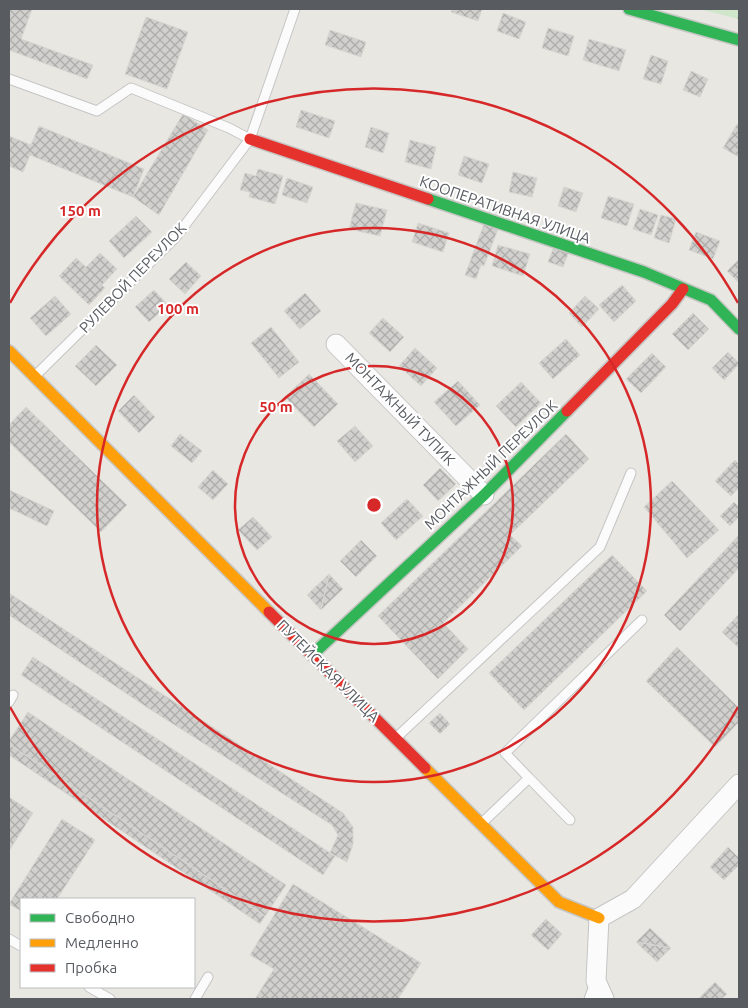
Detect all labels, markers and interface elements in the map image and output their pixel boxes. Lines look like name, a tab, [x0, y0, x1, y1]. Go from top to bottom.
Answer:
street label: КООПЕРАТИВНАЯ УЛИЦА	[418, 172, 593, 247]
text: 150 m	[59, 202, 101, 219]
street label: РУЛЕВОЙ ПЕРЕУЛОК	[76, 219, 189, 336]
text: 100 m	[157, 300, 199, 317]
street label: МОНТАЖНЫЙ ТУПИК	[342, 349, 459, 469]
street label: МОНТАЖНЫЙ ПЕРЕУЛОК	[421, 397, 561, 533]
text: 50 m	[259, 398, 293, 415]
centre of rings	[365, 496, 383, 514]
street label: ПУТЕЙСКАЯ УЛИЦА	[274, 616, 383, 725]
legend	[20, 898, 195, 988]
text: Свободно	[65, 909, 135, 926]
text: Медленно	[65, 934, 139, 951]
text: Пробка	[65, 959, 117, 976]

